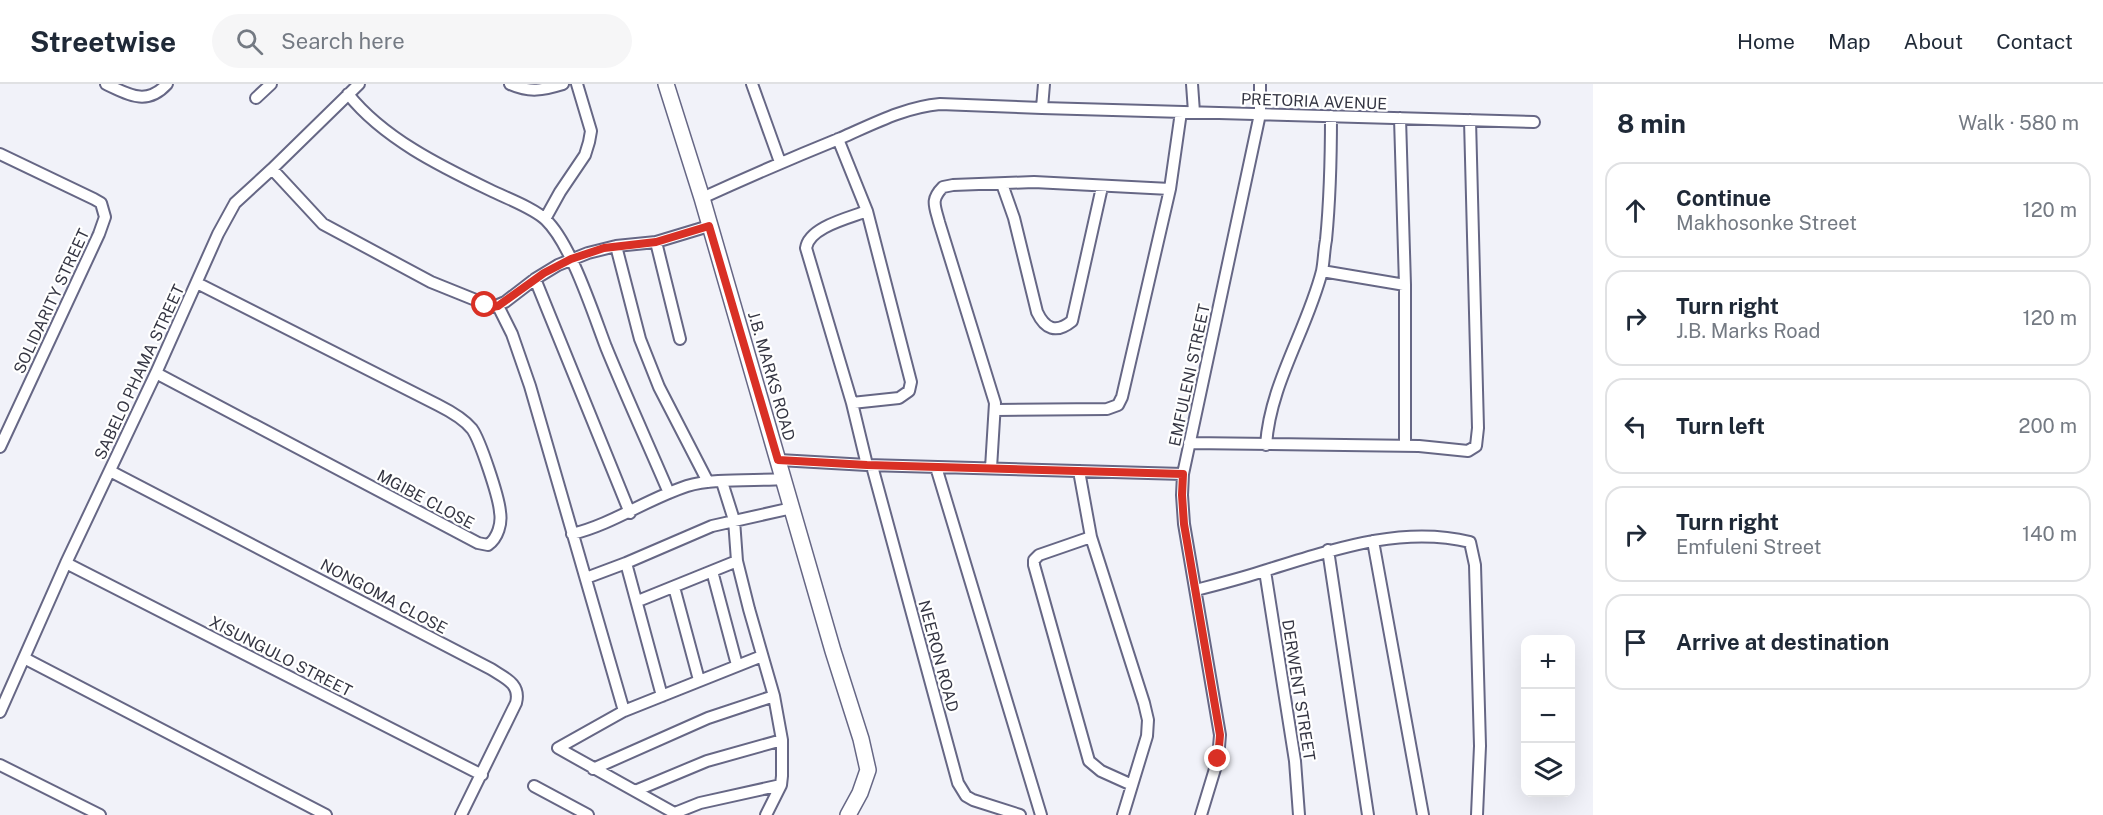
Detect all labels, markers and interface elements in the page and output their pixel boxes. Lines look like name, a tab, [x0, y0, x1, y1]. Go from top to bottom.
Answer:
search box	[212, 14, 632, 68]
text: Streetwise	[30, 25, 176, 58]
icon: search	[233, 25, 266, 58]
text: Search here	[281, 28, 405, 54]
text: Home	[1737, 29, 1795, 54]
text: Map	[1828, 29, 1871, 54]
text: About	[1904, 29, 1963, 54]
text: Contact	[1996, 29, 2073, 54]
street label: PRETORIA AVENUE	[1241, 89, 1387, 114]
text: 8 min	[1617, 108, 1686, 139]
text: Walk · 580 m	[1958, 111, 2079, 135]
text: Continue	[1676, 185, 1771, 211]
icon: ahead	[1619, 194, 1652, 227]
text: 120 m	[2023, 198, 2077, 222]
text: Makhosonke Street	[1676, 211, 1857, 235]
street label: SOLIDARITY STREET	[10, 225, 94, 377]
street label: SABELO PHAMA STREET	[90, 281, 189, 463]
route start	[471, 291, 497, 317]
text: Turn right	[1676, 293, 1779, 319]
street label: EMFULENI STREET	[1165, 302, 1214, 448]
icon: right	[1619, 302, 1652, 335]
text: 120 m	[2023, 306, 2077, 330]
street label: J.B. MARKS ROAD	[744, 309, 799, 443]
text: J.B. Marks Road	[1676, 319, 1821, 343]
icon: left	[1619, 410, 1652, 443]
text: Turn left	[1676, 413, 1765, 439]
text: 200 m	[2019, 414, 2077, 438]
street label: MGIBE CLOSE	[374, 466, 478, 533]
text: Turn right	[1676, 509, 1779, 535]
icon: right	[1619, 518, 1652, 551]
text: 140 m	[2022, 522, 2077, 546]
text: Emfuleni Street	[1676, 535, 1821, 559]
street label: NONGOMA CLOSE	[317, 555, 450, 638]
street label: NEERON ROAD	[914, 598, 963, 714]
street label: XISUNGULO STREET	[206, 612, 356, 701]
street label: DERWENT STREET	[1278, 618, 1319, 763]
icon: arrive	[1619, 626, 1652, 659]
text: Arrive at destination	[1676, 629, 1889, 655]
map controls	[1521, 635, 1575, 797]
button: +	[1521, 635, 1575, 689]
button: −	[1521, 689, 1575, 743]
button: layers	[1521, 743, 1575, 797]
route end	[1204, 745, 1230, 771]

